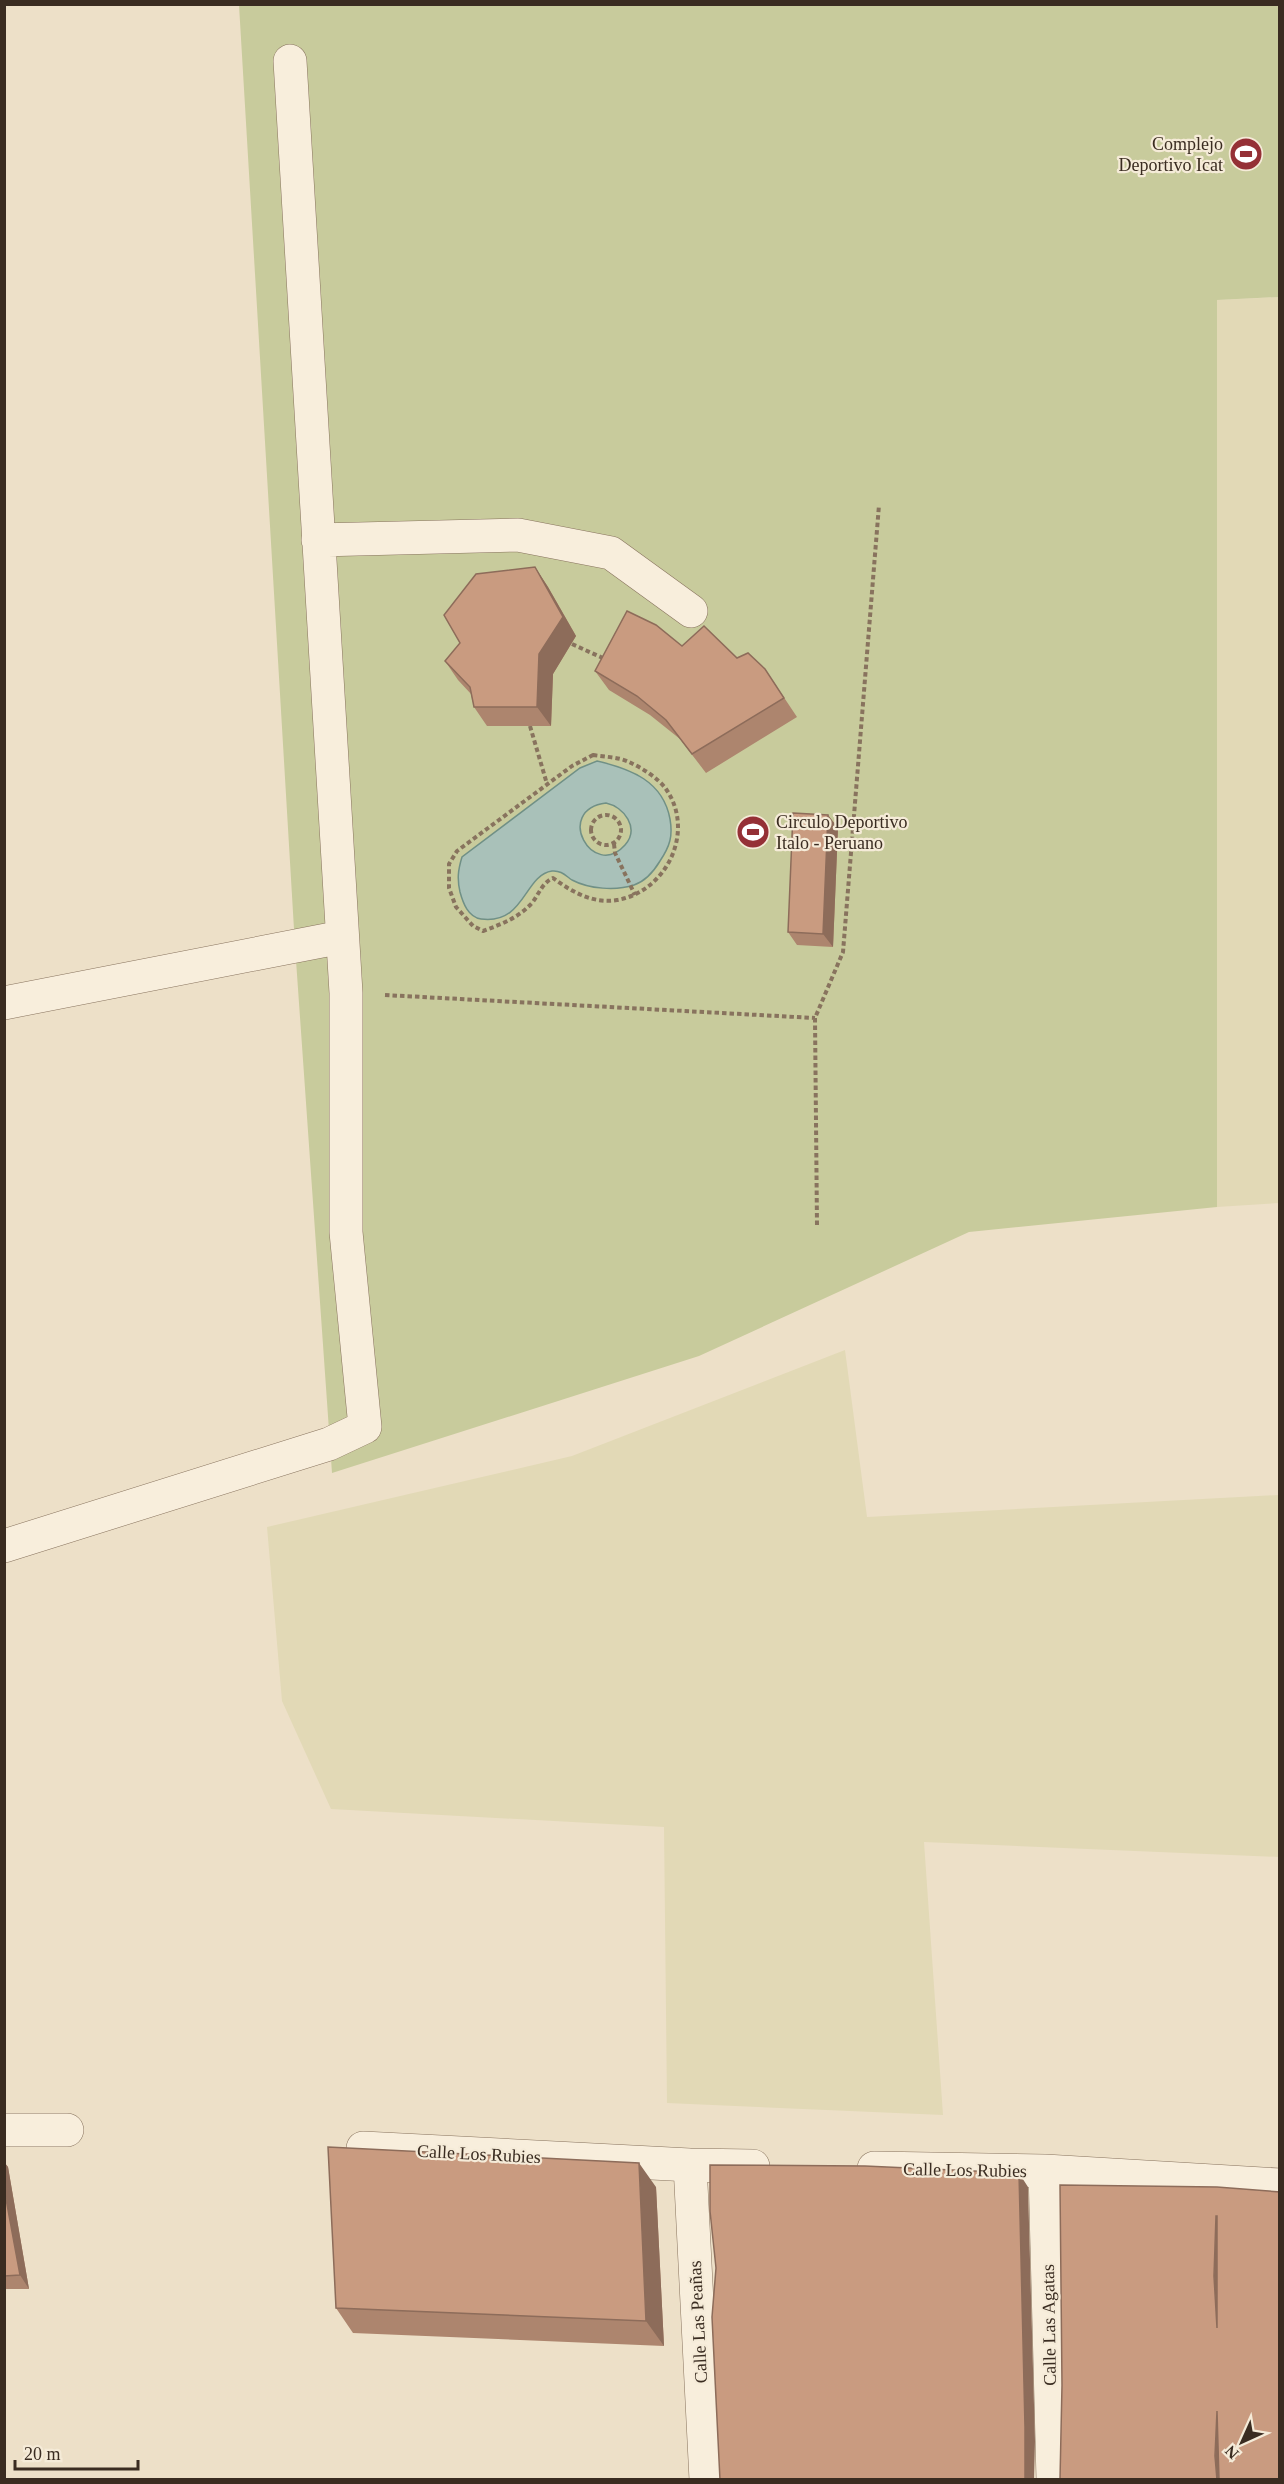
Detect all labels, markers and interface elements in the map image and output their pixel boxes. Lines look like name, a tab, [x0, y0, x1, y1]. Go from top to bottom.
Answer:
place label: Complejo Deportivo Icat	[1119, 134, 1223, 175]
sports icon: Complejo Deportivo Icat	[1228, 136, 1264, 172]
place label: Circulo Deportivo Italo - Peruano	[776, 812, 907, 853]
sports icon: Circulo Deportivo Italo - Peruano	[735, 814, 771, 850]
street label: Calle Los Rubies	[417, 2141, 541, 2167]
street label: Calle Los Rubies	[903, 2159, 1027, 2181]
street label: Calle Las Peañas	[685, 2260, 711, 2384]
street label: Calle Las Agatas	[1038, 2264, 1060, 2386]
north arrow	[1212, 2412, 1272, 2472]
scale bar	[15, 2433, 138, 2471]
text: N	[1221, 2442, 1242, 2462]
text: 20 m	[24, 2444, 61, 2464]

